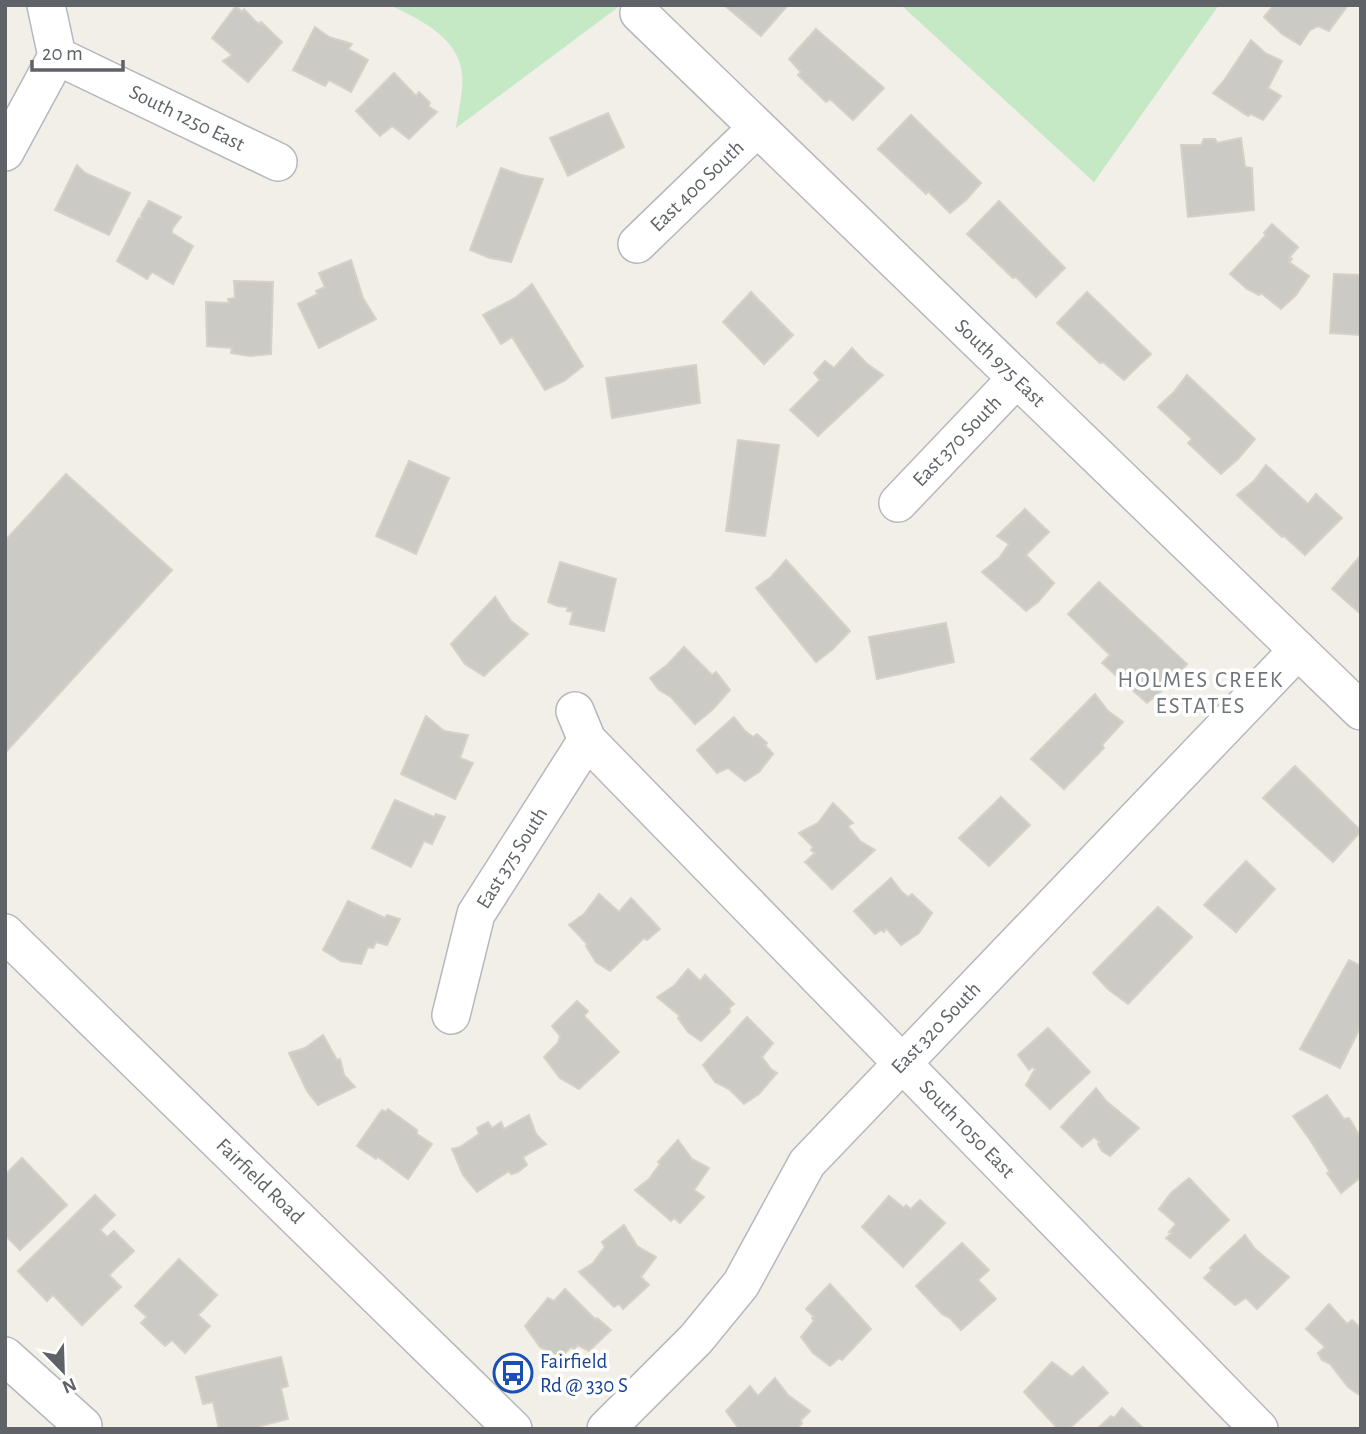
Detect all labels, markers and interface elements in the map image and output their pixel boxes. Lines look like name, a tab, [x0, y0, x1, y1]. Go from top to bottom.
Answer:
scale bar	[32, 28, 122, 72]
text: 20 m	[42, 43, 83, 64]
street label: South 1250 East	[126, 81, 248, 155]
street label: East 400 South	[646, 136, 748, 236]
street label: South 975 East	[951, 315, 1049, 411]
street label: East 370 South	[909, 391, 1005, 491]
district label: HOLMES CREEK ESTATES	[1118, 669, 1284, 718]
street label: East 375 South	[473, 804, 551, 912]
street label: East 320 South	[887, 978, 985, 1078]
street label: South 1050 East	[915, 1076, 1019, 1182]
street label: Fairfield Road	[212, 1134, 308, 1228]
north arrow	[28, 1336, 98, 1406]
place label: Fairfield Rd @ 330 S	[540, 1351, 628, 1396]
bus stop icon: Fairfield Rd @ 330 S	[492, 1352, 534, 1394]
text: N	[59, 1374, 79, 1397]

